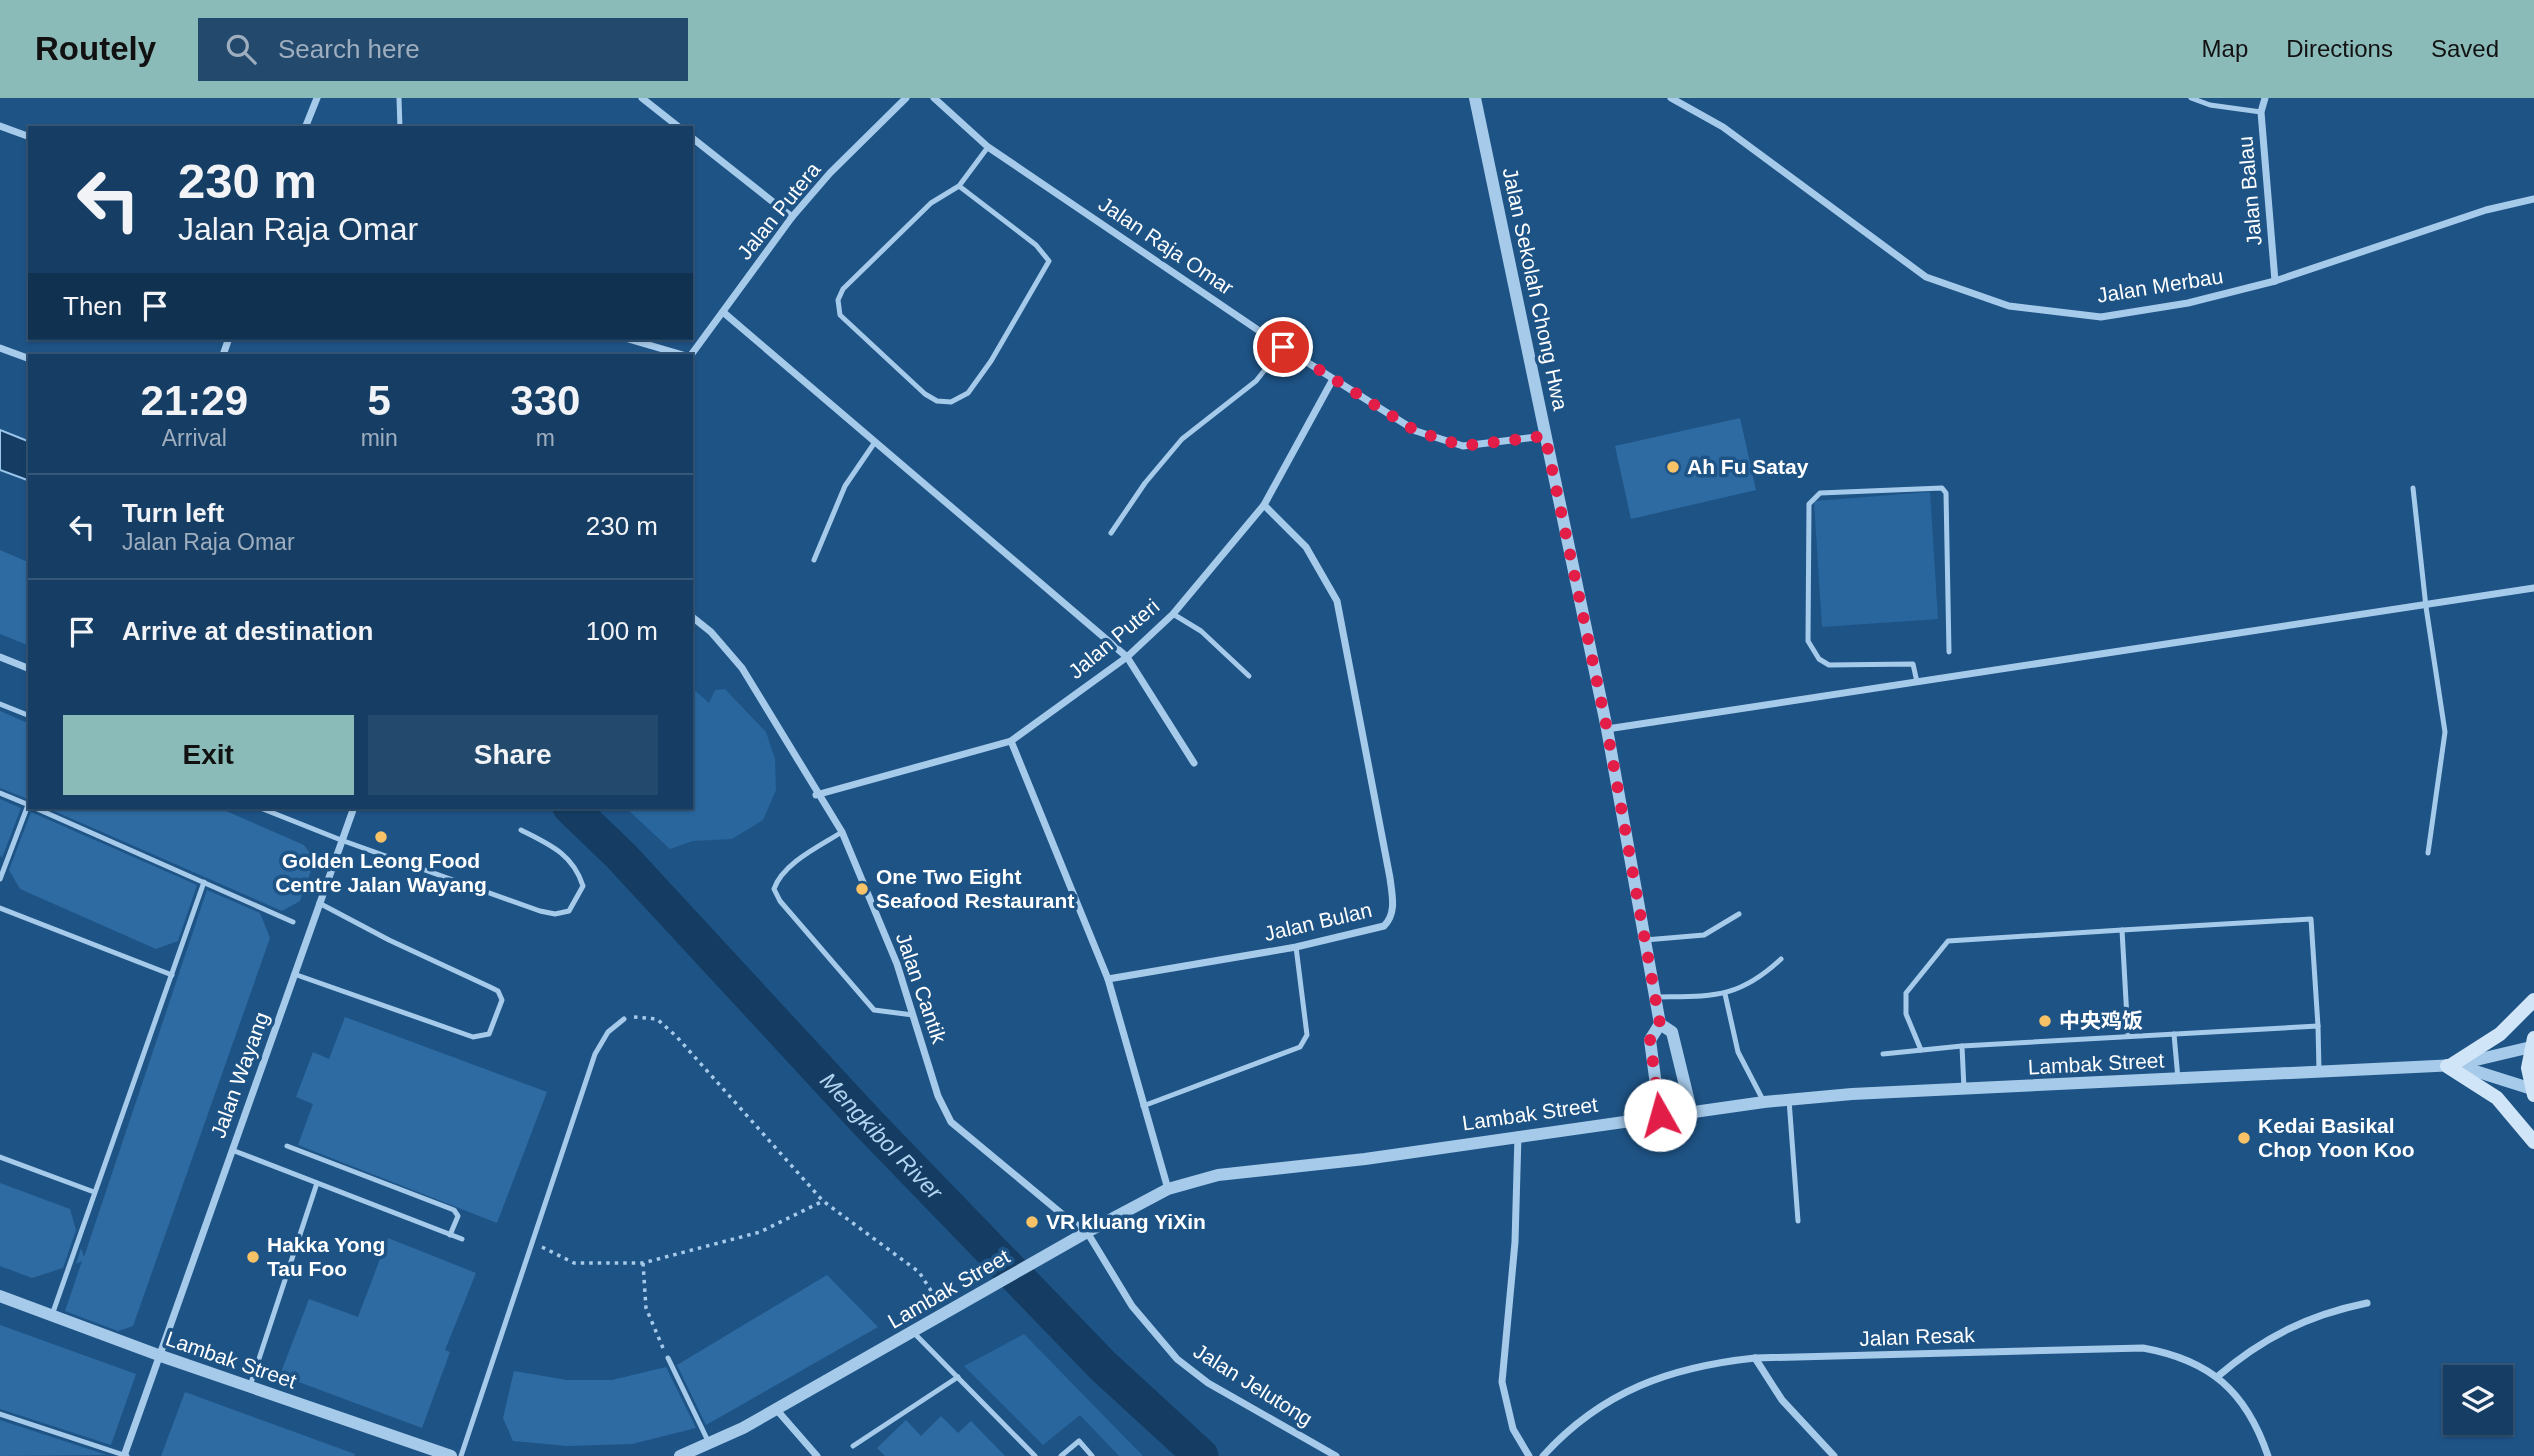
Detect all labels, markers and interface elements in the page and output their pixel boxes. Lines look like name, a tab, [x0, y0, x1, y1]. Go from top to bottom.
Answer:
search box	[198, 18, 688, 81]
text: Routely	[35, 30, 156, 67]
icon: search	[222, 30, 260, 68]
text: Search here	[278, 34, 420, 64]
text: Map	[2202, 35, 2248, 62]
text: Directions	[2286, 35, 2393, 62]
text: Saved	[2431, 35, 2499, 62]
street label: Jalan Balau	[2233, 135, 2266, 247]
icon: left	[63, 154, 154, 245]
text: 230 m	[178, 154, 317, 208]
street label: Jalan Putera	[733, 157, 825, 264]
street label: Jalan Sekolah Chong Hwa	[1499, 165, 1573, 413]
street label: Jalan Raja Omar	[1095, 192, 1238, 299]
text: Jalan Raja Omar	[178, 211, 418, 247]
street label: Jalan Merbau	[2095, 264, 2225, 307]
icon: arrive	[136, 287, 174, 325]
text: Then	[63, 291, 122, 321]
pin	[1253, 317, 1313, 377]
icon: arrive	[1264, 328, 1302, 366]
text: 21:29	[141, 377, 248, 424]
text: 5	[367, 377, 391, 424]
text: 330	[510, 377, 580, 424]
text: Arrival	[162, 425, 227, 451]
text: min	[361, 425, 398, 451]
text: m	[536, 425, 555, 451]
place label: Ah Fu Satay	[1687, 455, 1809, 478]
marker: Ah Fu Satay	[1665, 459, 1681, 475]
text: Turn left	[122, 498, 224, 528]
icon: left	[63, 508, 101, 546]
text: 230 m	[586, 511, 658, 541]
text: Jalan Raja Omar	[122, 529, 295, 555]
street label: Jalan Puteri	[1064, 594, 1164, 683]
icon: arrive	[63, 613, 101, 651]
text: Arrive at destination	[122, 616, 373, 646]
text: 100 m	[586, 616, 658, 646]
button: Exit	[63, 715, 354, 795]
button: Share	[368, 715, 658, 795]
marker: Golden Leong Food Centre Jalan Wayang	[373, 829, 389, 845]
place label: Golden Leong Food Centre Jalan Wayang	[275, 849, 487, 896]
place label: One Two Eight Seafood Restaurant	[876, 865, 1074, 912]
marker: One Two Eight Seafood Restaurant	[854, 881, 870, 897]
street label: Jalan Bulan	[1262, 898, 1374, 945]
street label: Jalan Cantik	[892, 929, 951, 1047]
street label: Jalan Wayang	[206, 1009, 273, 1141]
place label: 中央鸡饭	[2059, 1009, 2143, 1032]
marker: 中央鸡饭	[2037, 1013, 2053, 1029]
street label: Lambak Street	[2027, 1048, 2165, 1079]
water label: Mengkibol River	[815, 1067, 949, 1206]
position arrow	[1623, 1078, 1697, 1152]
street label: Lambak Street	[1461, 1093, 1599, 1134]
place label: Kedai Basikal Chop Yoon Koo	[2258, 1114, 2415, 1161]
marker: Kedai Basikal Chop Yoon Koo	[2236, 1130, 2252, 1146]
place label: VR kluang YiXin	[1046, 1210, 1206, 1233]
marker: VR kluang YiXin	[1024, 1214, 1040, 1230]
place label: Hakka Yong Tau Foo	[267, 1233, 385, 1280]
street label: Lambak Street	[884, 1244, 1014, 1333]
marker: Hakka Yong Tau Foo	[245, 1249, 261, 1265]
street label: Jalan Resak	[1859, 1323, 1976, 1350]
street label: Lambak Street	[163, 1326, 300, 1393]
street label: Jalan Jelutong	[1190, 1339, 1317, 1430]
map controls	[2443, 1365, 2513, 1435]
button: layers	[2443, 1365, 2513, 1435]

